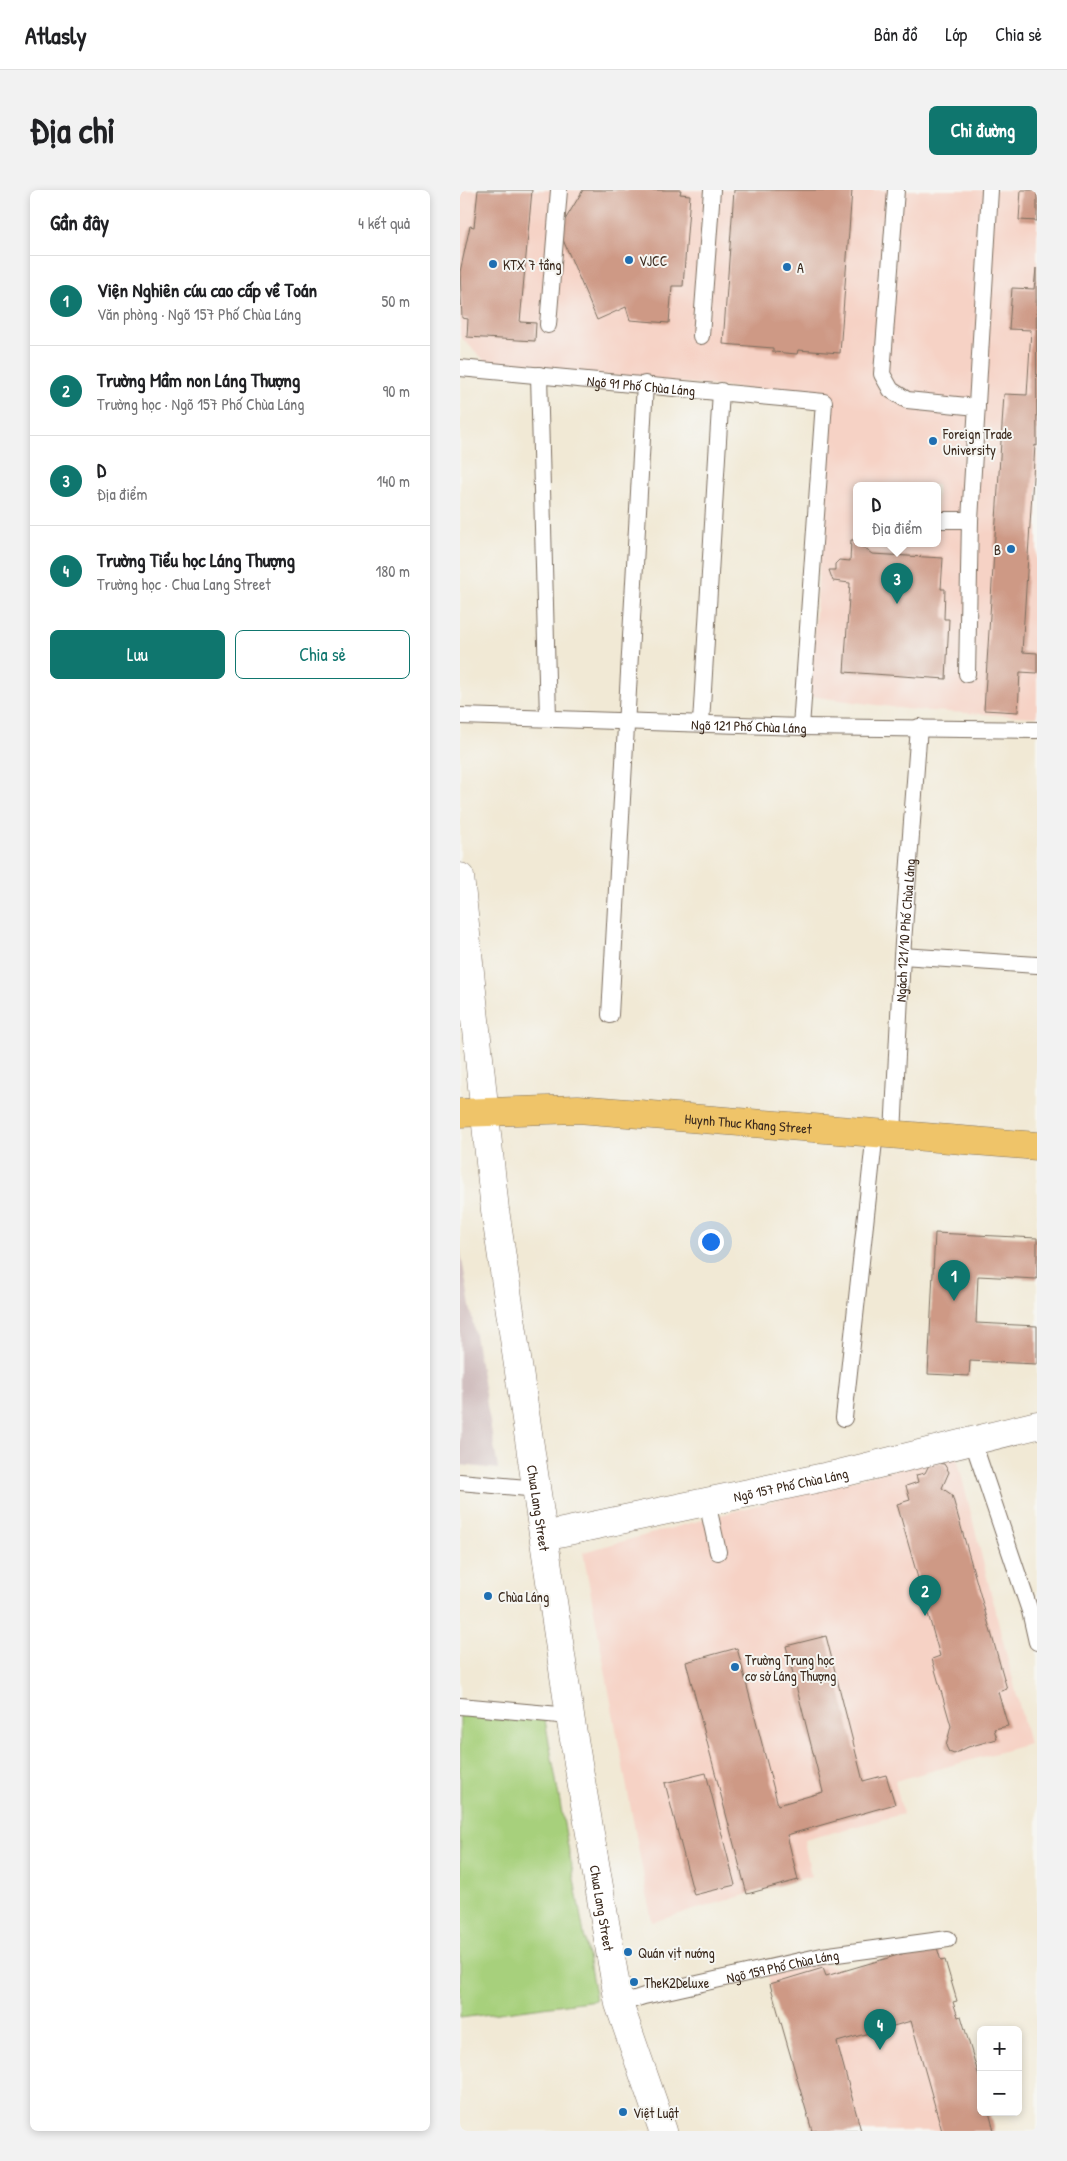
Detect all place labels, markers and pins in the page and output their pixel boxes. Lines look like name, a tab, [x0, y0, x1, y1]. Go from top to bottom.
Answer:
place label: VJCC	[639, 251, 668, 270]
marker: VJCC	[623, 254, 635, 266]
place label: KTX 7 tầng	[503, 255, 562, 275]
marker: KTX 7 tầng	[487, 258, 499, 270]
place label: A	[797, 258, 804, 277]
marker: A	[781, 261, 793, 273]
place label: Foreign Trade University	[942, 424, 1013, 460]
marker: Foreign Trade University	[927, 435, 939, 447]
place label: B	[994, 540, 1001, 559]
marker: B	[1005, 543, 1017, 555]
pin: 3	[881, 563, 913, 604]
pin: 1	[938, 1260, 970, 1301]
pin: 2	[909, 1575, 941, 1616]
place label: Chùa Láng	[498, 1587, 549, 1607]
marker: Chùa Láng	[482, 1590, 494, 1602]
place label: Trường Trung học cơ sở Láng Thượng	[745, 1650, 836, 1686]
marker: Trường Trung học cơ sở Láng Thượng	[729, 1661, 741, 1673]
place label: Quán vịt nướng	[638, 1943, 715, 1963]
marker: Quán vịt nướng	[622, 1946, 634, 1958]
place label: TheK2Deluxe	[644, 1973, 710, 1992]
marker: TheK2Deluxe	[628, 1976, 640, 1988]
pin: 4	[864, 2009, 896, 2050]
place label: Việt Luật	[633, 2103, 679, 2122]
marker: Việt Luật	[617, 2106, 629, 2118]

